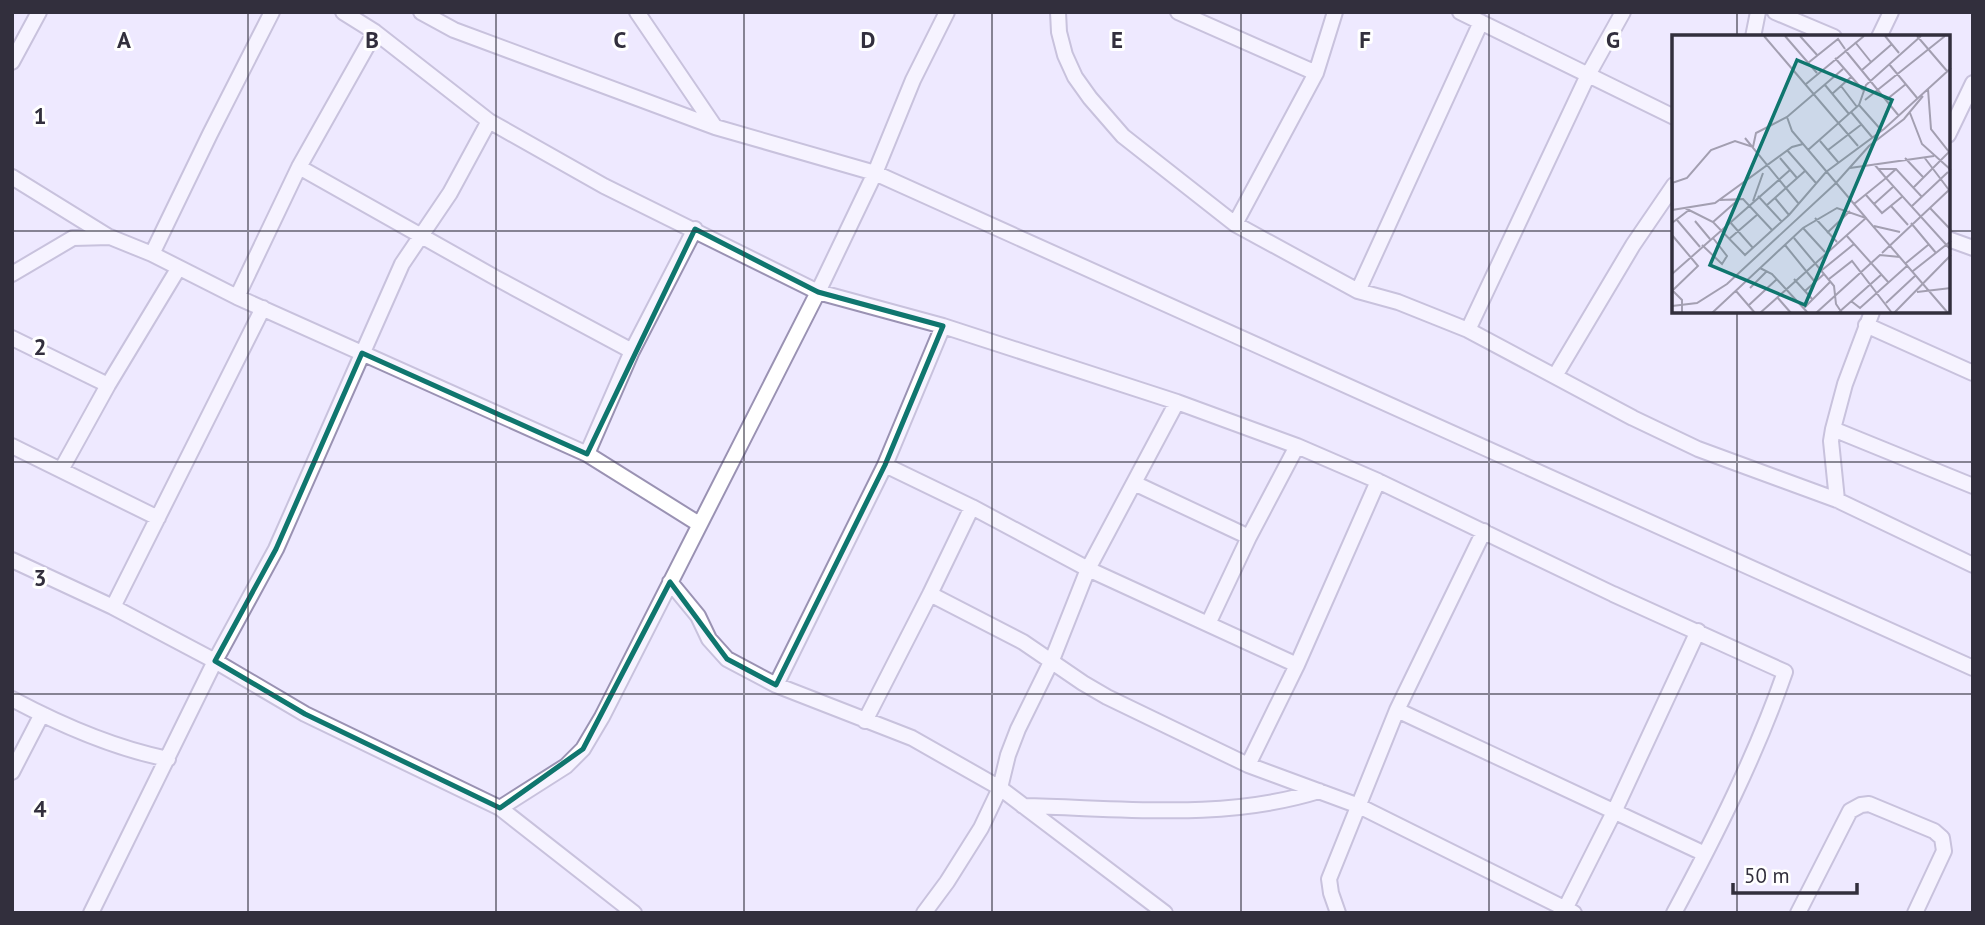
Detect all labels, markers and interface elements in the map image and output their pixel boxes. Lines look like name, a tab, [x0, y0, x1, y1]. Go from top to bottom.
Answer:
text: A	[117, 25, 131, 54]
text: B	[365, 25, 379, 54]
text: C	[614, 25, 627, 54]
text: D	[861, 25, 875, 54]
text: E	[1111, 25, 1123, 54]
text: F	[1359, 25, 1371, 54]
text: G	[1606, 25, 1620, 54]
inset map	[1672, 35, 1950, 313]
text: 1	[33, 101, 47, 130]
text: 2	[33, 332, 47, 361]
text: 3	[33, 563, 47, 592]
text: 4	[33, 794, 47, 823]
scale bar	[1733, 852, 1857, 896]
text: 50 m	[1744, 862, 1790, 889]

